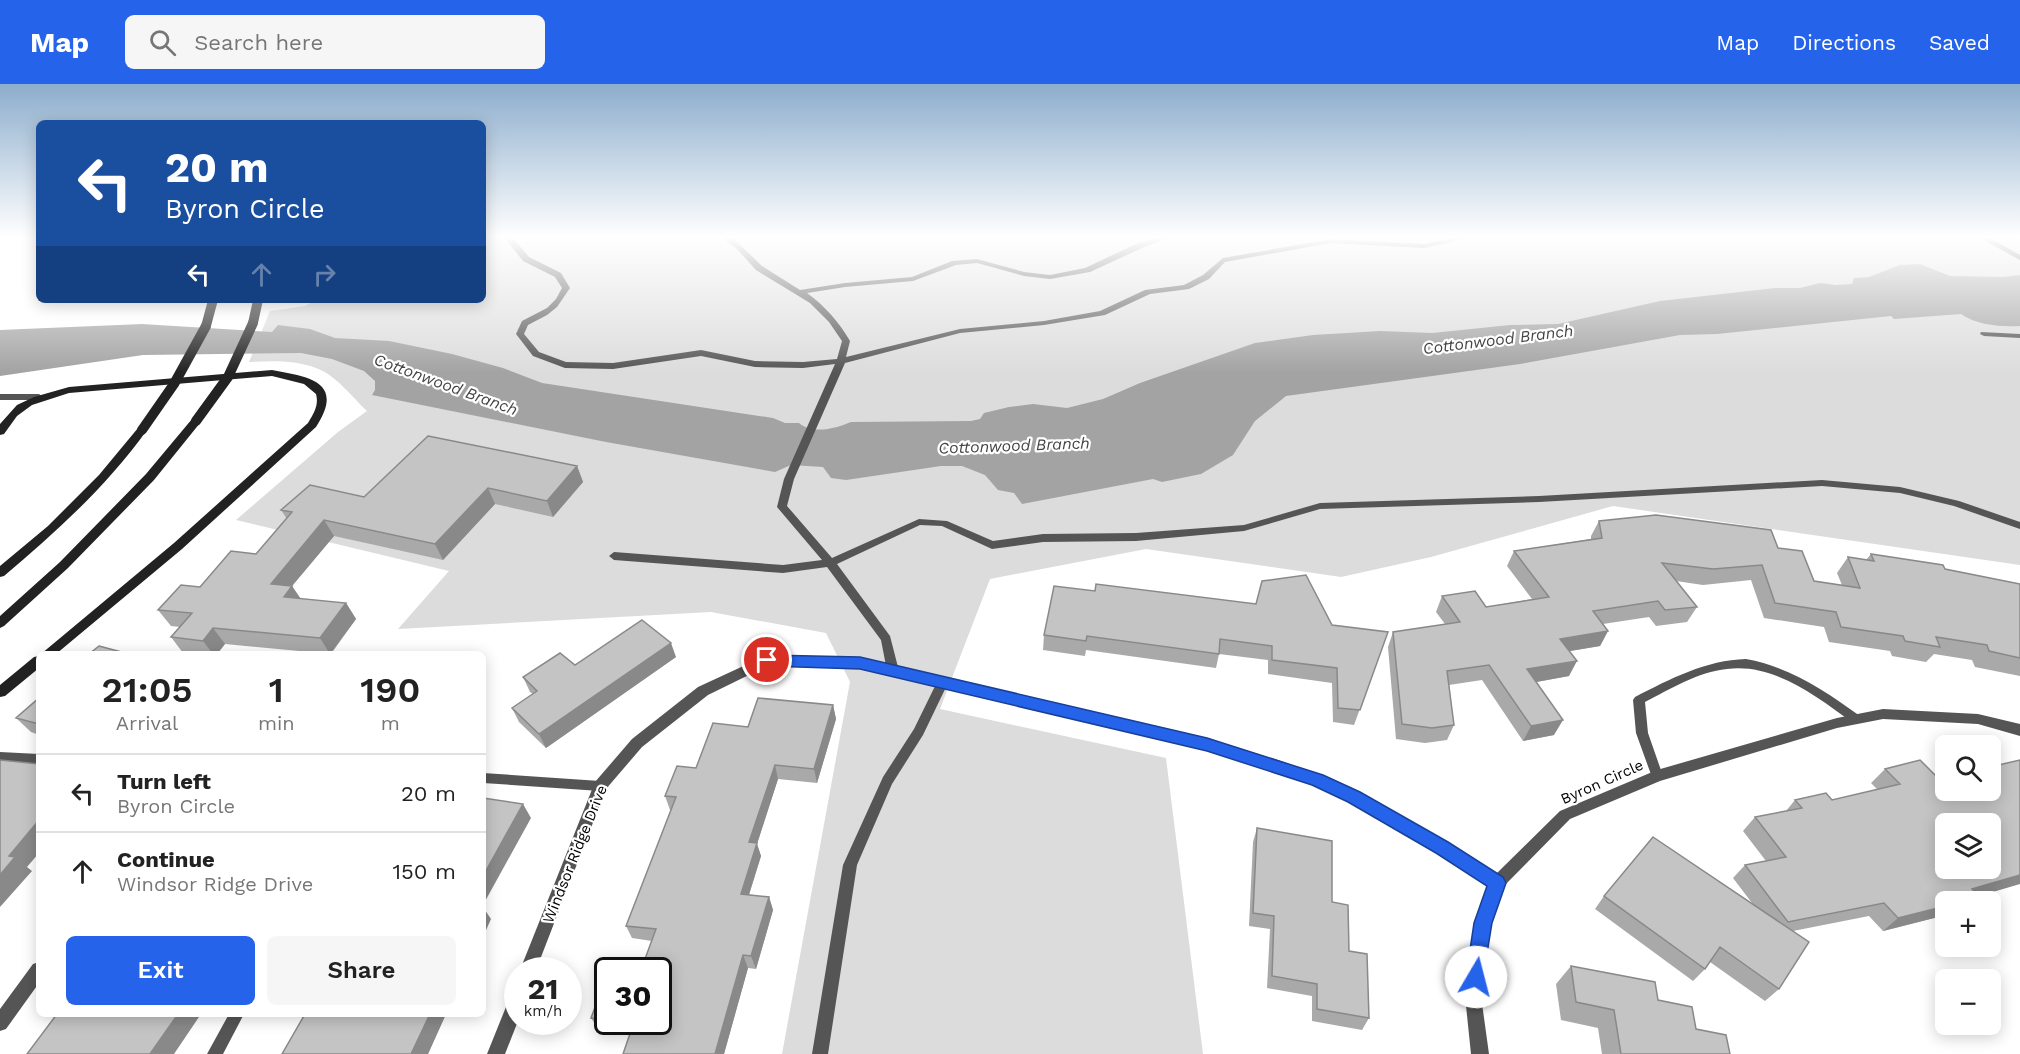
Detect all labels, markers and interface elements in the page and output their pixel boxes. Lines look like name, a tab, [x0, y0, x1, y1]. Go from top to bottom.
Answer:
search box	[125, 15, 545, 69]
text: Map	[30, 26, 89, 59]
icon: search	[146, 26, 179, 59]
text: Search here	[194, 30, 323, 55]
text: Map	[1716, 30, 1759, 55]
text: Directions	[1792, 30, 1896, 55]
text: Saved	[1929, 30, 1990, 55]
text: 20 m	[165, 143, 269, 192]
icon: left	[66, 144, 144, 222]
text: Byron Circle	[165, 193, 325, 225]
icon: left	[182, 258, 215, 291]
icon: ahead	[245, 258, 278, 291]
icon: right	[308, 258, 341, 291]
water label: Cottonwood Branch	[1422, 321, 1574, 358]
water label: Cottonwood Branch	[371, 350, 520, 419]
water label: Cottonwood Branch	[938, 433, 1090, 458]
pin	[741, 634, 792, 685]
icon: arrive	[750, 643, 783, 676]
text: 21:05	[102, 669, 192, 711]
text: 1	[269, 669, 284, 711]
text: 190	[360, 669, 420, 711]
text: Arrival	[116, 711, 178, 735]
text: min	[258, 711, 295, 735]
text: m	[381, 711, 400, 735]
map controls	[1935, 735, 2001, 1035]
button: search	[1935, 735, 2001, 801]
street label: Byron Circle	[1558, 756, 1646, 808]
text: Turn left	[117, 769, 211, 794]
icon: left	[66, 777, 99, 810]
text: 20 m	[401, 781, 456, 806]
street label: Windsor Ridge Drive	[539, 782, 611, 926]
text: Byron Circle	[117, 794, 235, 818]
button: layers	[1935, 813, 2001, 879]
text: Continue	[117, 847, 215, 872]
icon: ahead	[66, 855, 99, 888]
text: 150 m	[392, 859, 456, 884]
text: Windsor Ridge Drive	[117, 872, 313, 896]
button: +	[1935, 891, 2001, 957]
button: Exit	[66, 936, 255, 1005]
button: Share	[267, 936, 456, 1005]
position arrow	[1444, 945, 1508, 1009]
speed limit sign: 30	[594, 957, 672, 1035]
button: −	[1935, 969, 2001, 1035]
text: 21	[528, 971, 558, 1006]
text: km/h	[524, 1002, 562, 1020]

